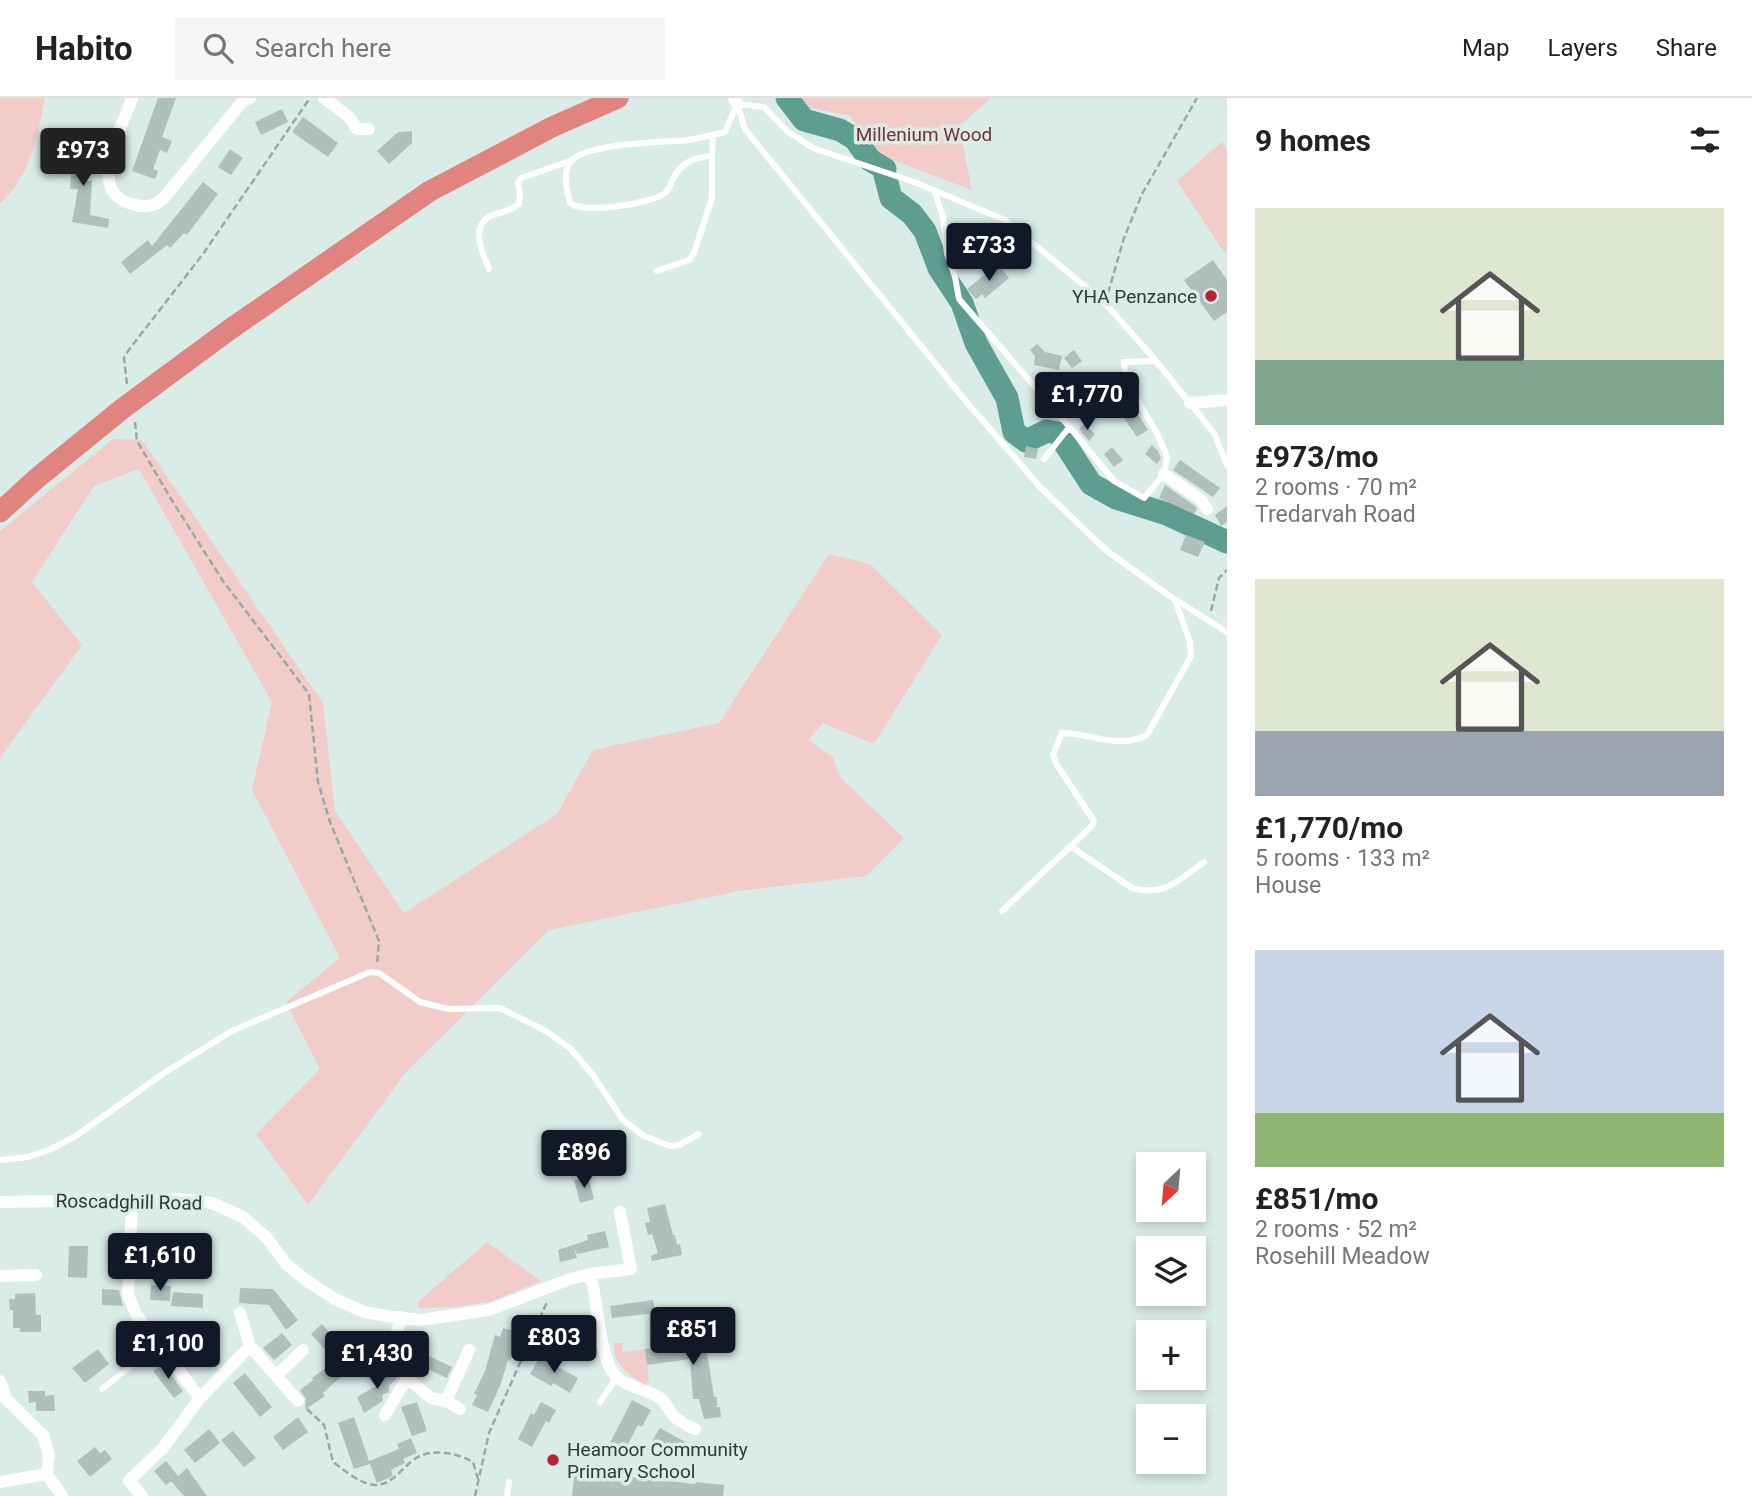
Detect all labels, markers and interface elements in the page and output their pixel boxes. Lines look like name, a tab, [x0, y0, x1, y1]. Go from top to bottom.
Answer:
search box	[175, 17, 665, 80]
text: Habito	[35, 29, 133, 68]
icon: search	[199, 29, 237, 67]
text: Search here	[255, 33, 391, 63]
text: Map	[1462, 34, 1510, 62]
text: Layers	[1548, 34, 1618, 62]
text: Share	[1656, 34, 1717, 62]
icon: filters	[1686, 121, 1724, 159]
park label: Millenium Wood	[856, 123, 992, 146]
text: 9 homes	[1255, 123, 1371, 158]
pin: £973	[42, 129, 124, 188]
text: £973	[56, 137, 110, 164]
pin: £733	[948, 223, 1030, 283]
text: £733	[962, 232, 1016, 259]
icon: home	[1427, 253, 1553, 379]
place label: YHA Penzance	[1072, 285, 1197, 308]
marker: YHA Penzance	[1203, 288, 1219, 304]
pin: £1,770	[1030, 372, 1144, 432]
text: £1,770	[1051, 381, 1123, 408]
text: £973/mo	[1255, 439, 1379, 474]
text: 2 rooms · 70 m²	[1255, 474, 1417, 501]
text: Tredarvah Road	[1255, 501, 1416, 528]
icon: home	[1427, 624, 1553, 750]
text: £1,770/mo	[1255, 810, 1403, 845]
text: 5 rooms · 133 m²	[1255, 845, 1430, 872]
text: House	[1255, 872, 1321, 899]
icon: home	[1427, 995, 1553, 1121]
pin: £896	[543, 1130, 625, 1190]
text: £896	[557, 1139, 611, 1166]
north arrow	[1136, 1152, 1206, 1222]
map controls	[1136, 1152, 1206, 1474]
text: £851/mo	[1255, 1181, 1379, 1216]
street label: Roscadghill Road	[55, 1189, 203, 1215]
text: 2 rooms · 52 m²	[1255, 1216, 1417, 1243]
pin: £1,610	[103, 1234, 217, 1293]
button: layers	[1136, 1236, 1206, 1306]
text: £1,610	[124, 1242, 196, 1269]
text: Rosehill Meadow	[1255, 1243, 1430, 1270]
pin: £851	[652, 1308, 734, 1367]
pin: £803	[513, 1316, 595, 1375]
text: £851	[666, 1316, 720, 1343]
button: +	[1136, 1320, 1206, 1390]
pin: £1,100	[111, 1322, 225, 1381]
text: £803	[527, 1324, 581, 1351]
text: £1,100	[132, 1330, 204, 1357]
pin: £1,430	[320, 1332, 434, 1391]
text: £1,430	[341, 1340, 413, 1367]
button: −	[1136, 1404, 1206, 1474]
place label: Heamoor Community Primary School	[567, 1438, 748, 1483]
marker: Heamoor Community Primary School	[545, 1452, 561, 1468]

